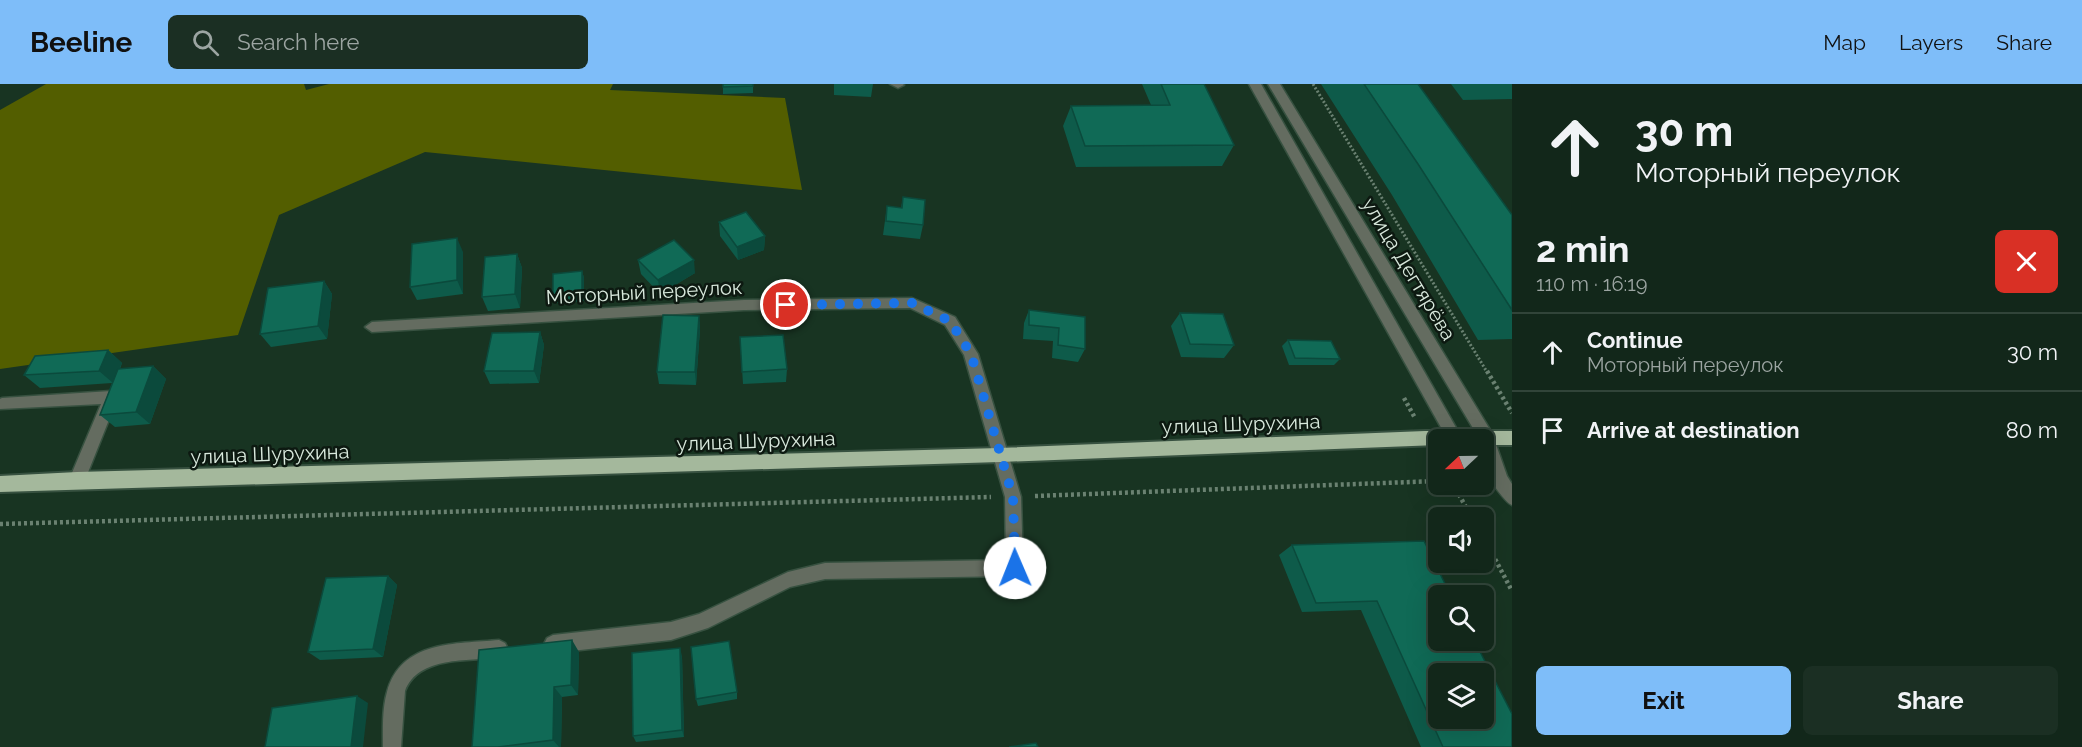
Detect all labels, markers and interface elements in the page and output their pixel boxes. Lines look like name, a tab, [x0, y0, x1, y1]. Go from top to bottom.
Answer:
search box	[168, 15, 588, 69]
text: Beeline	[30, 26, 132, 59]
icon: search	[189, 26, 222, 59]
text: Search here	[237, 29, 359, 55]
text: Map	[1823, 30, 1866, 55]
text: Layers	[1899, 30, 1963, 55]
text: Share	[1996, 30, 2052, 55]
text: 30 m	[1635, 107, 1733, 156]
icon: ahead	[1536, 108, 1614, 186]
text: Моторный переулок	[1635, 157, 1901, 188]
street label: улица Дегтярёва	[1357, 193, 1461, 345]
text: 2 min	[1536, 228, 1629, 270]
button: close	[1995, 230, 2058, 293]
text: 110 m · 16:19	[1536, 272, 1647, 296]
street label: Моторный переулок	[545, 275, 743, 309]
pin	[760, 279, 811, 330]
icon: arrive	[769, 288, 802, 321]
text: Continue	[1587, 327, 1683, 353]
icon: ahead	[1536, 336, 1569, 369]
text: 30 m	[2007, 339, 2058, 365]
text: Моторный переулок	[1587, 353, 1784, 377]
street label: улица Шурухина	[1161, 409, 1321, 439]
icon: arrive	[1536, 414, 1569, 447]
text: Arrive at destination	[1587, 417, 1800, 443]
text: 80 m	[2006, 417, 2058, 443]
street label: улица Шурухина	[676, 426, 836, 456]
north arrow	[1428, 429, 1494, 495]
map controls	[1428, 429, 1494, 729]
street label: улица Шурухина	[190, 439, 350, 469]
button: sound	[1428, 507, 1494, 573]
position arrow	[983, 536, 1047, 600]
button: search	[1428, 585, 1494, 651]
button: layers	[1428, 663, 1494, 729]
button: Exit	[1536, 666, 1791, 735]
button: Share	[1803, 666, 2058, 735]

